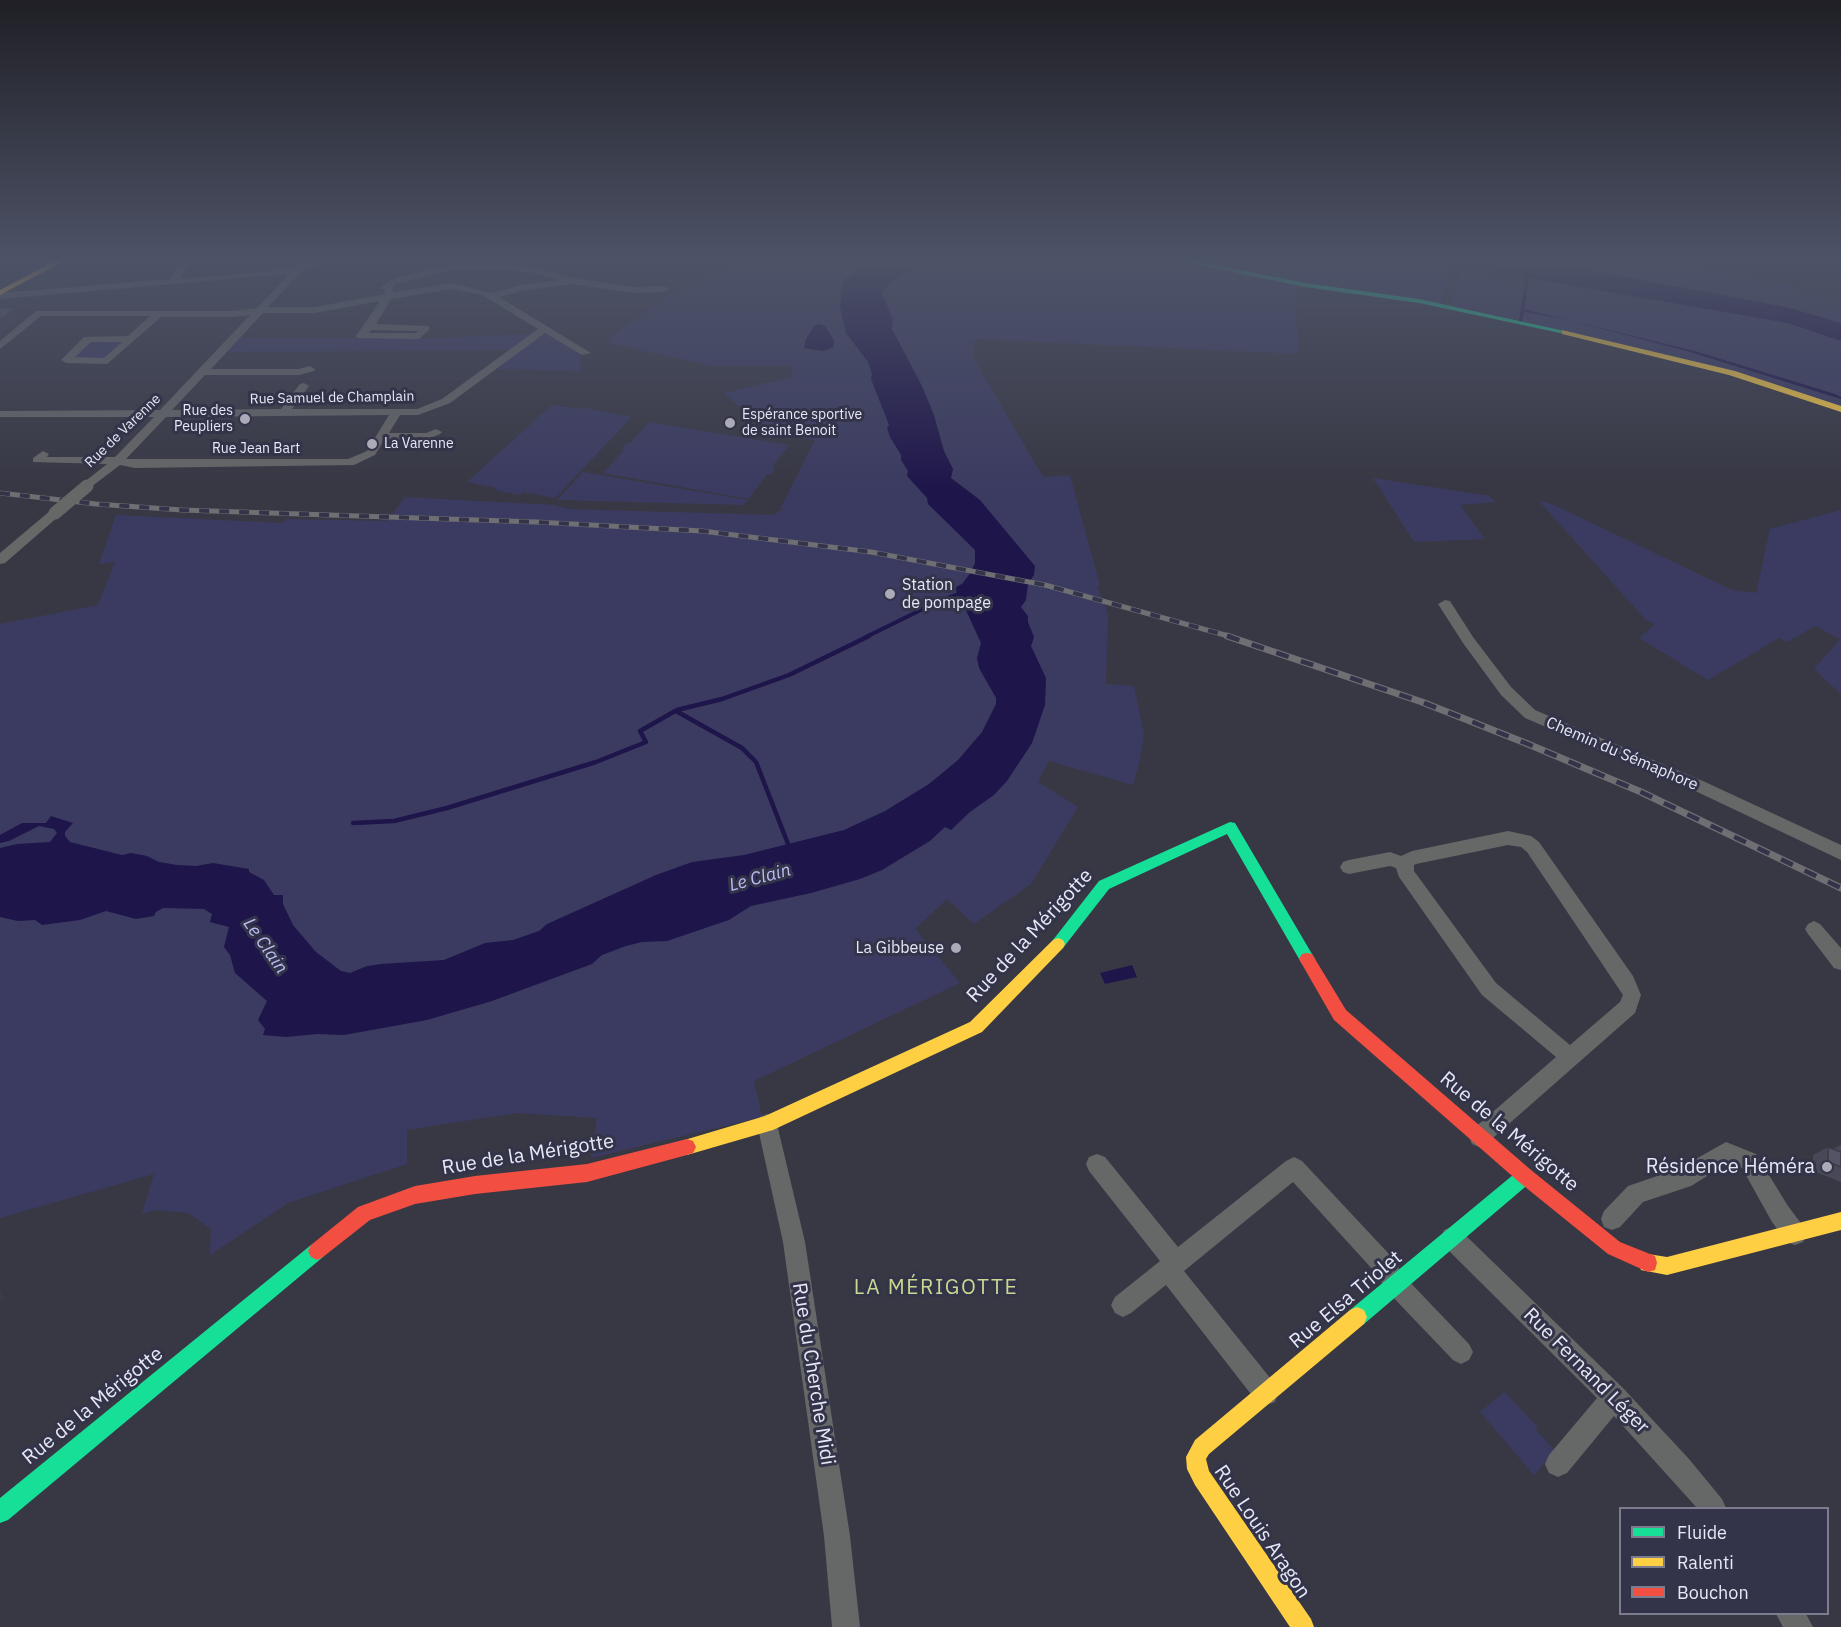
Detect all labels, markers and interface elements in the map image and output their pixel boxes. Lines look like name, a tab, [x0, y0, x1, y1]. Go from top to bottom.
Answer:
street label: Rue Samuel de Champlain	[249, 388, 415, 408]
street label: Rue de Varenne	[82, 391, 164, 471]
place label: Rue des Peupliers	[174, 403, 233, 436]
place label: Espérance sportive de saint Benoit	[742, 407, 862, 440]
marker: Rue des Peupliers	[238, 412, 252, 426]
marker: Espérance sportive de saint Benoit	[723, 416, 737, 430]
place label: La Varenne	[384, 436, 454, 452]
marker: La Varenne	[365, 437, 379, 451]
street label: Rue Jean Bart	[212, 441, 300, 457]
place label: Station de pompage	[902, 575, 991, 613]
marker: Station de pompage	[883, 587, 897, 601]
street label: Chemin du Sémaphore	[1543, 713, 1701, 795]
water label: Le Clain	[727, 859, 793, 897]
street label: Rue de la Mérigotte	[962, 864, 1098, 1008]
water label: Le Clain	[238, 914, 292, 978]
place label: La Gibbeuse	[856, 938, 944, 958]
marker: La Gibbeuse	[949, 941, 963, 955]
street label: Rue de la Mérigotte	[1435, 1067, 1583, 1197]
street label: Rue de la Mérigotte	[440, 1130, 616, 1180]
place label: Résidence Héméra	[1646, 1155, 1815, 1179]
marker: Résidence Héméra	[1820, 1160, 1834, 1174]
street label: Rue Elsa Triolet	[1285, 1246, 1407, 1354]
district label: LA MÉRIGOTTE	[854, 1275, 1018, 1301]
street label: Rue du Cherche Midi	[787, 1281, 839, 1467]
street label: Rue Fernand Léger	[1518, 1303, 1654, 1439]
street label: Rue de la Mérigotte	[18, 1342, 168, 1470]
street label: Rue Louis Aragon	[1209, 1461, 1315, 1603]
legend	[1619, 1507, 1829, 1615]
text: Fluide	[1677, 1521, 1727, 1544]
text: Ralenti	[1677, 1551, 1734, 1574]
text: Bouchon	[1677, 1581, 1749, 1604]

